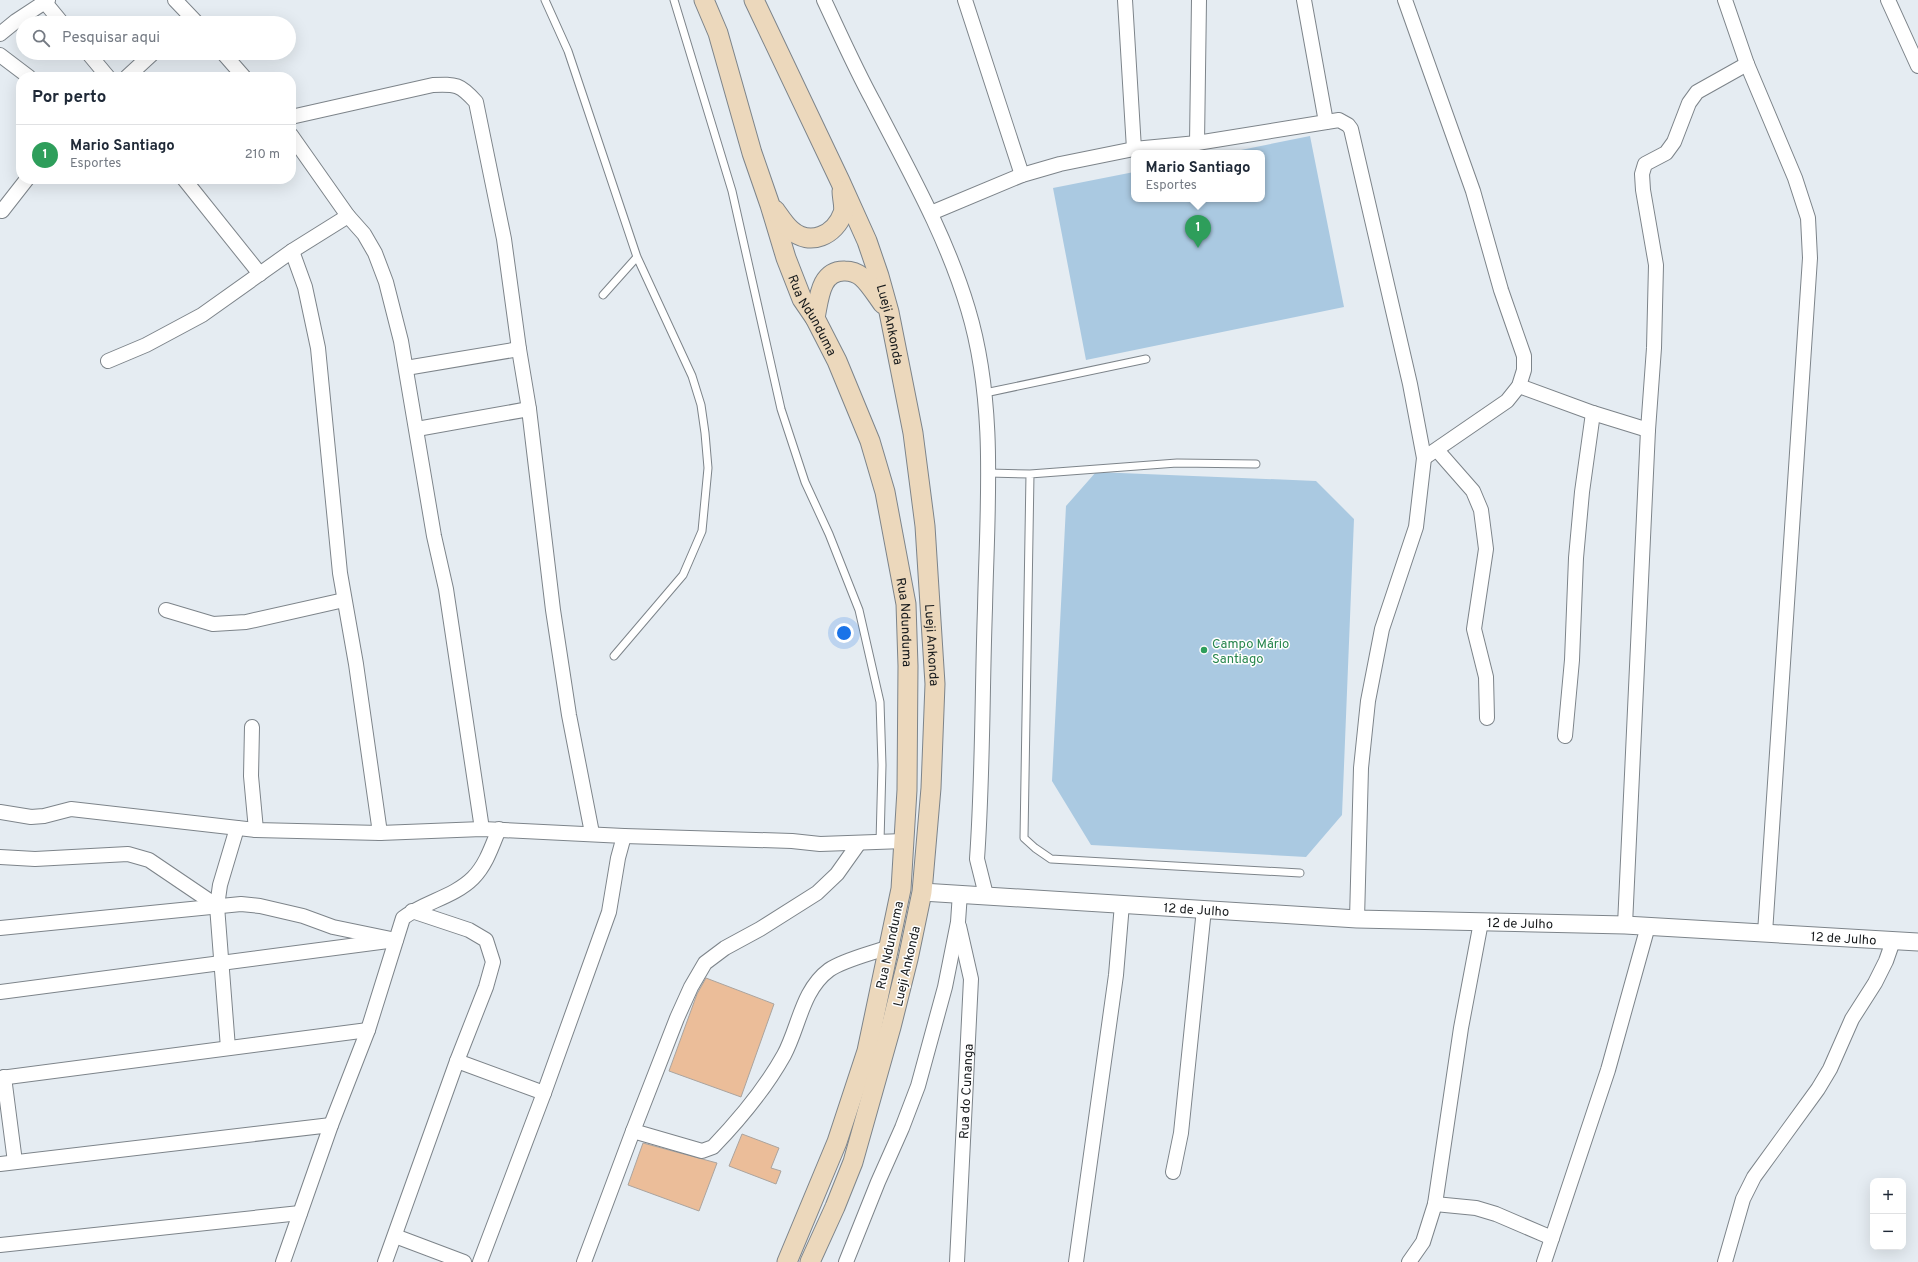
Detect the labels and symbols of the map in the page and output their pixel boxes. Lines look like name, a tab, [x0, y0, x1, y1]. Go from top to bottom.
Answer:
pin: 1	[1185, 215, 1211, 248]
street label: Rua Ndunduma	[783, 273, 839, 359]
street label: Lueji Ankonda	[872, 283, 905, 367]
street label: Rua Ndunduma	[891, 576, 914, 667]
street label: Lueji Ankonda	[920, 604, 941, 687]
your location	[834, 623, 854, 643]
place label: Campo Mário Santiago	[1212, 637, 1289, 668]
marker: Campo Mário Santiago	[1199, 645, 1209, 655]
street label: Rua Ndunduma	[874, 900, 908, 991]
street label: 12 de Julho	[1163, 901, 1230, 921]
street label: 12 de Julho	[1487, 916, 1553, 933]
street label: Lueji Ankonda	[891, 925, 925, 1008]
street label: 12 de Julho	[1810, 930, 1877, 950]
street label: Rua do Cunanga	[957, 1043, 978, 1139]

